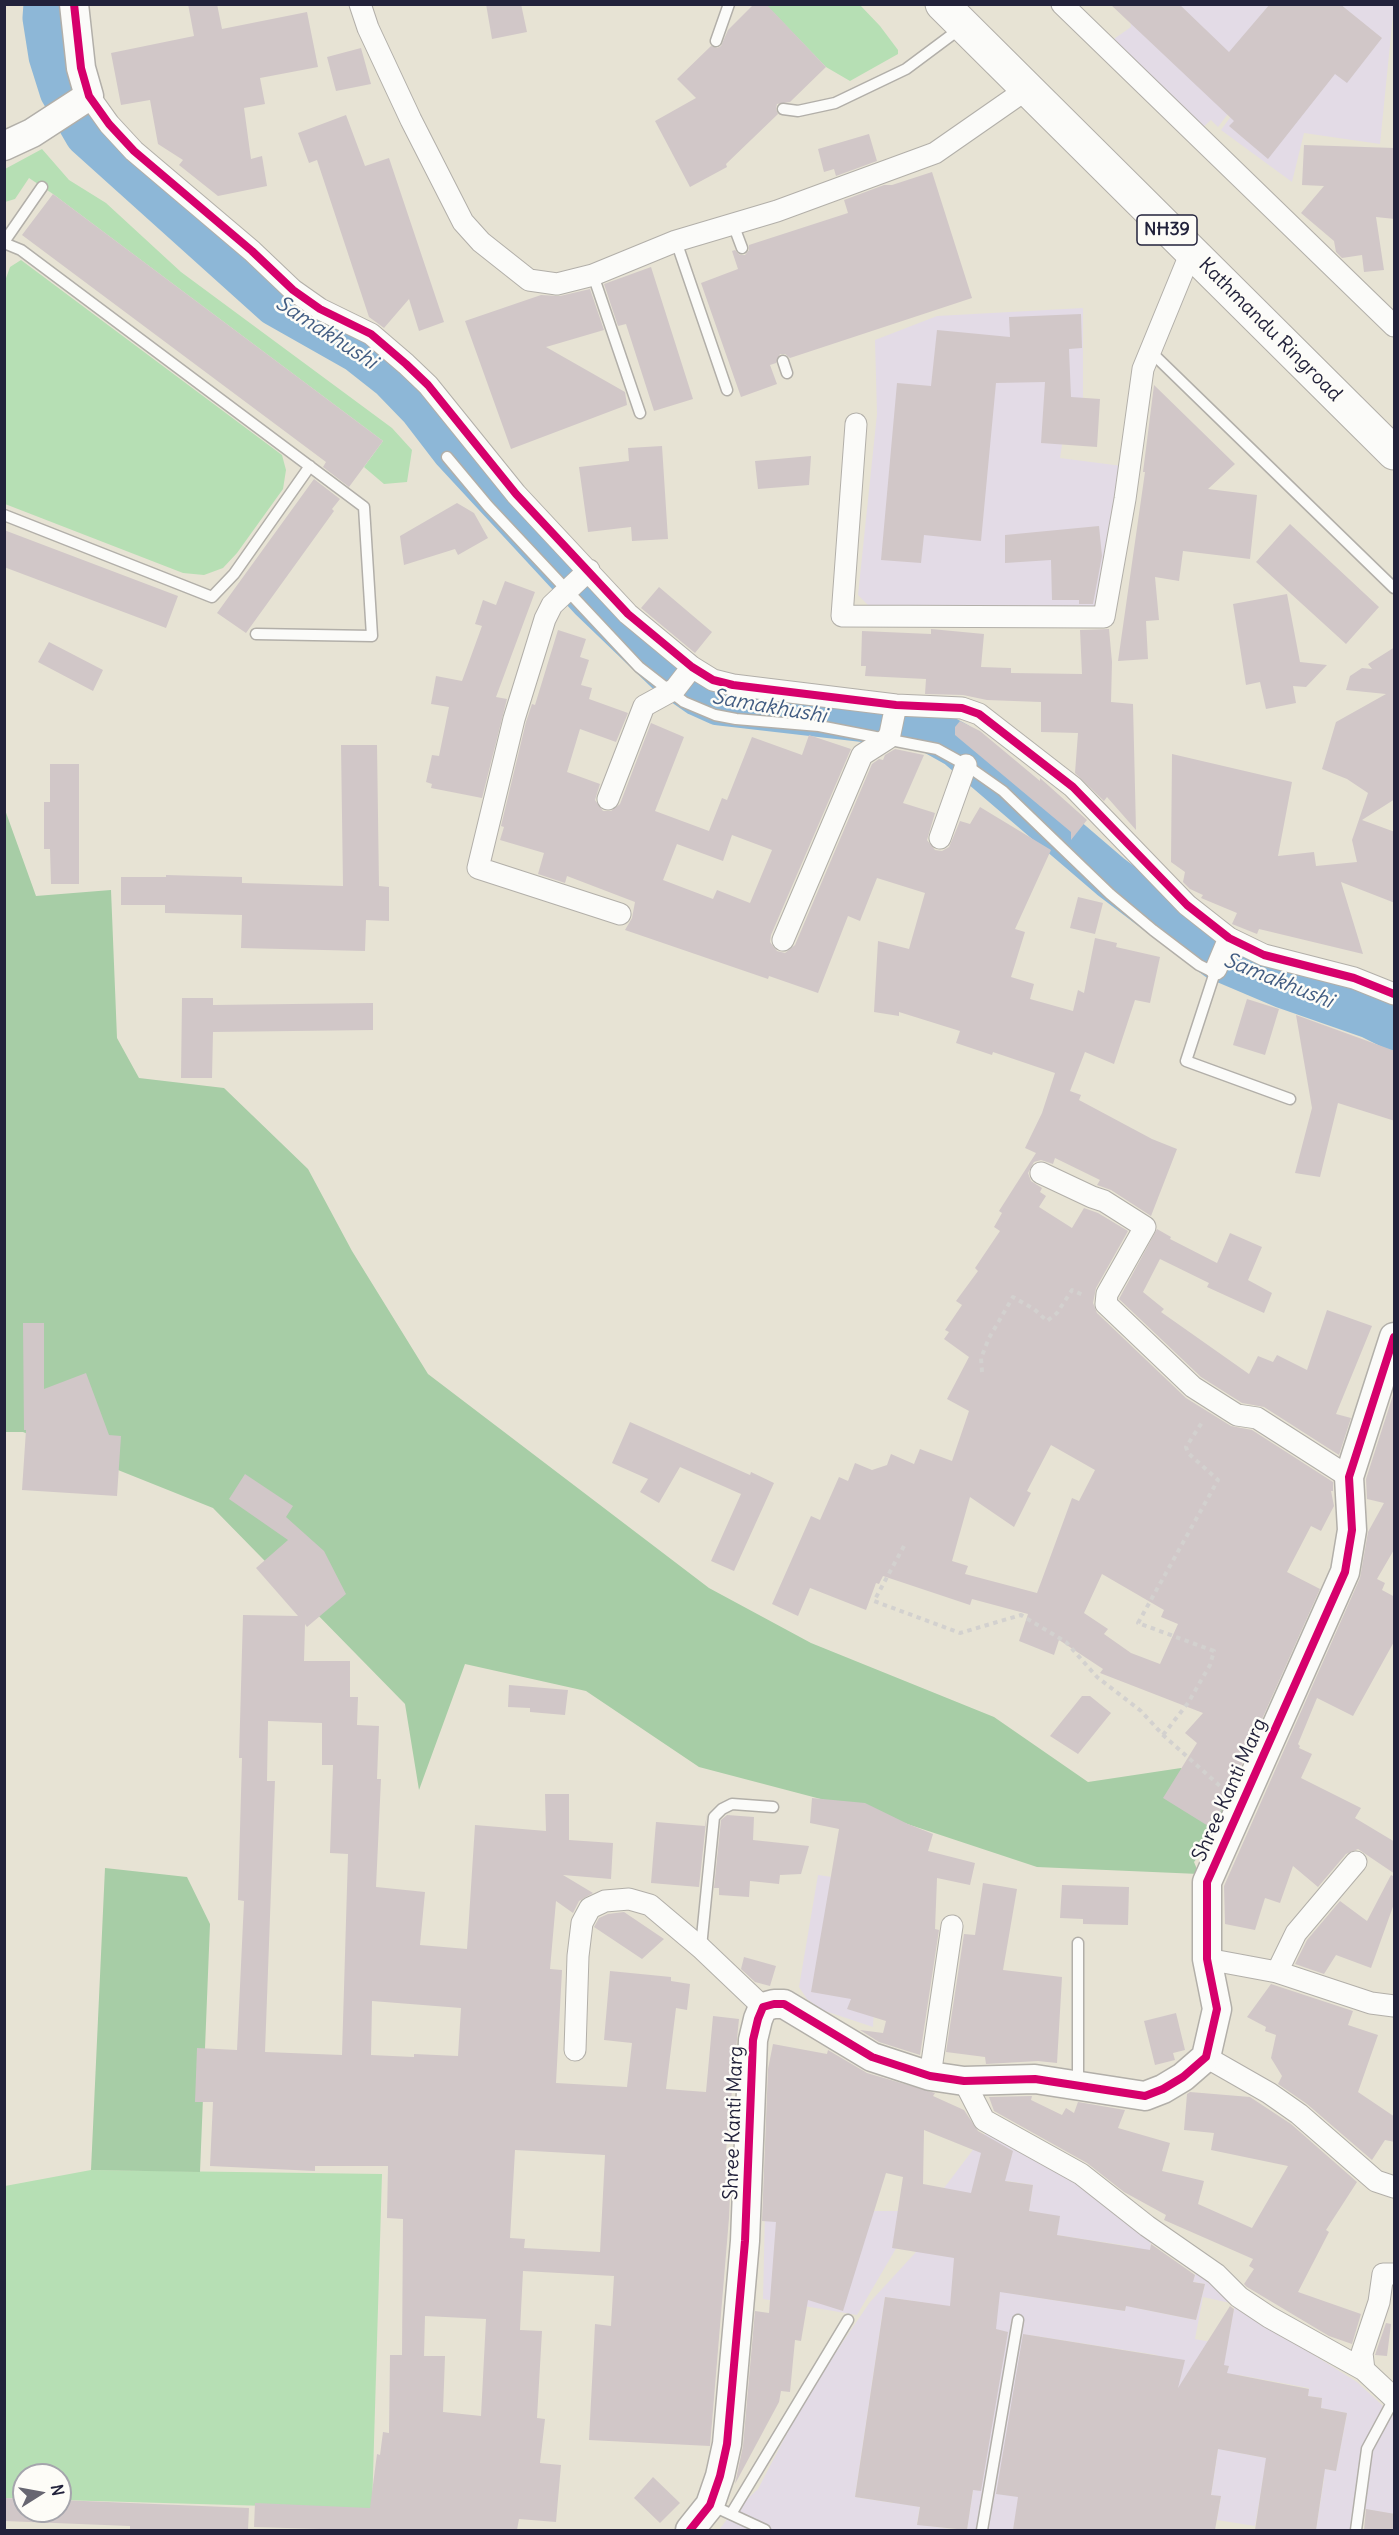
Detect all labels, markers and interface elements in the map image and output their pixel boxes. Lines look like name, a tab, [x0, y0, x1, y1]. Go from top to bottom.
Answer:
road number: NH39	[1137, 215, 1197, 245]
street label: Kathmandu Ringroad	[1193, 253, 1347, 407]
water label: Samakhushi	[271, 291, 381, 375]
water label: Samakhushi	[710, 685, 828, 729]
water label: Samakhushi	[1220, 948, 1336, 1014]
street label: Shree Kanti Marg	[1188, 1715, 1272, 1865]
street label: Shree Kanti Marg	[719, 2046, 749, 2200]
north arrow	[12, 2463, 72, 2523]
text: N	[47, 2483, 69, 2497]

